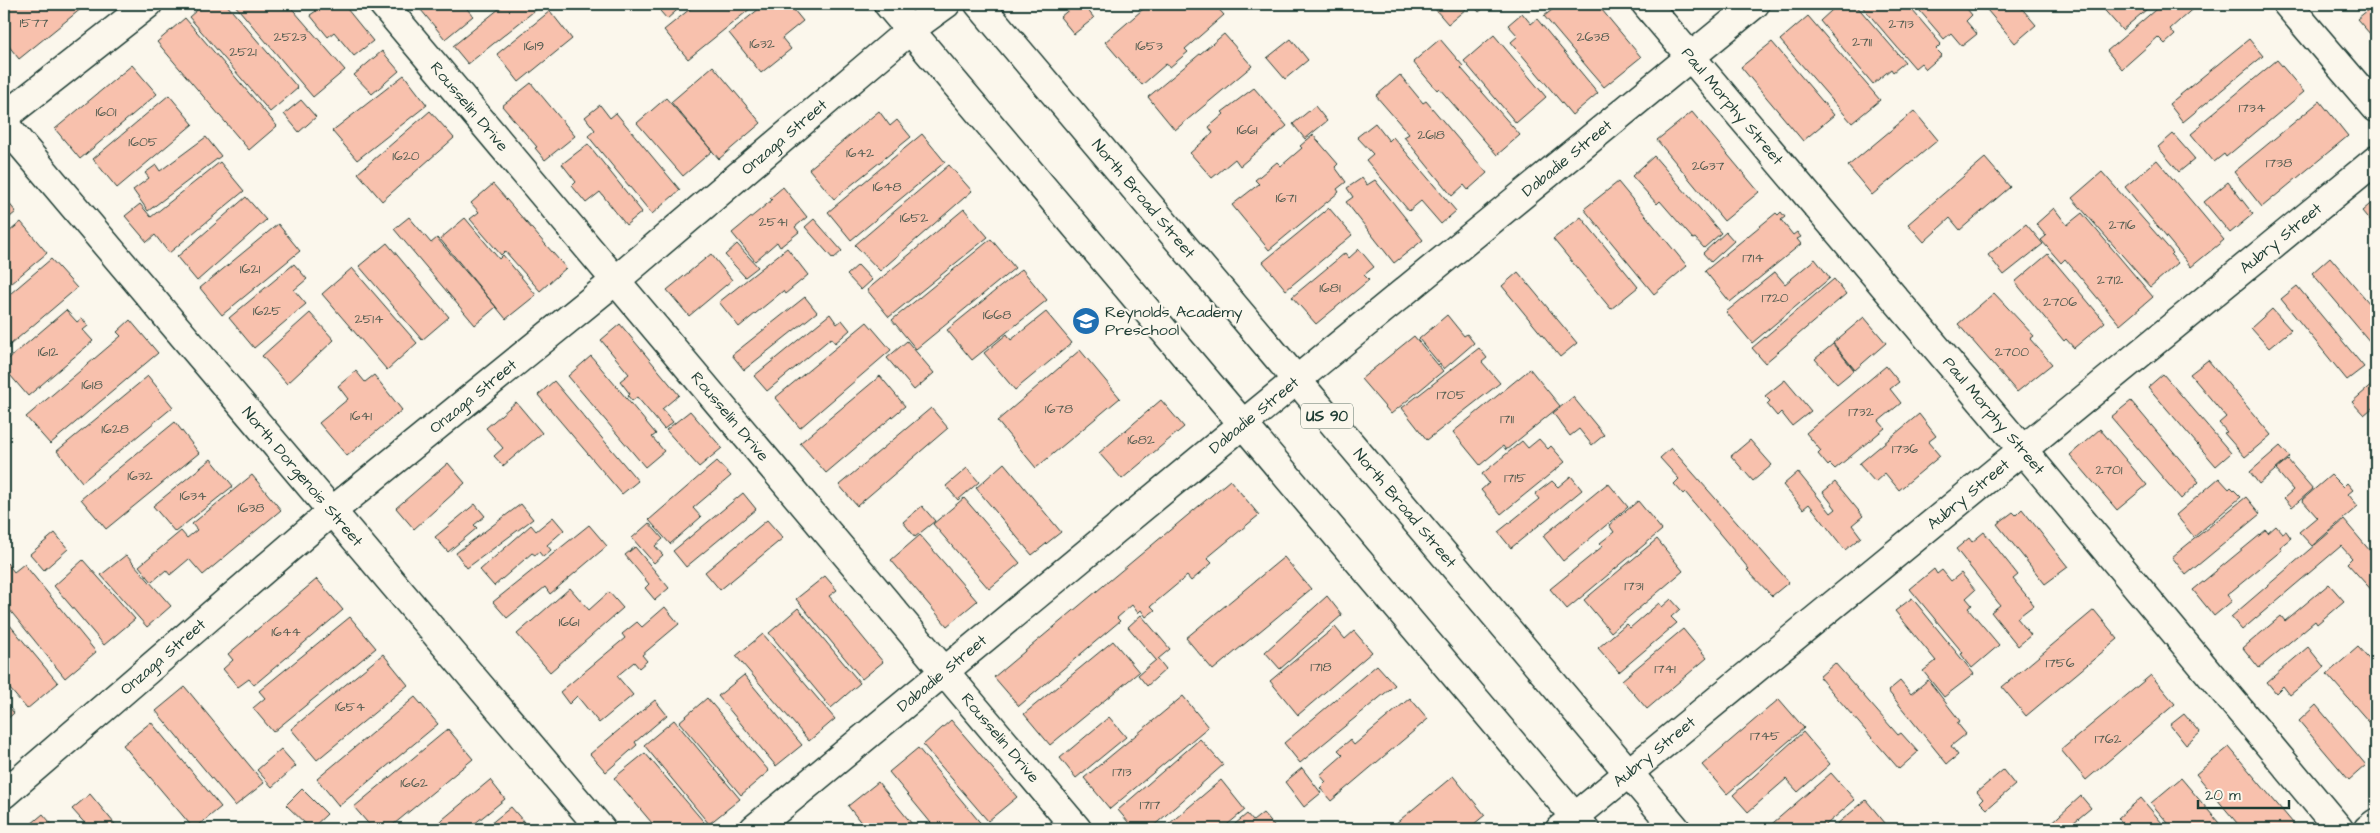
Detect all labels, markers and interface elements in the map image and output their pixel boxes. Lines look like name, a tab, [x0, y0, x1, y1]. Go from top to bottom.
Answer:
house number: 1577	[20, 13, 49, 33]
house number: 2713	[1888, 14, 1914, 34]
house number: 2523	[273, 27, 307, 47]
house number: 2638	[1577, 27, 1610, 47]
house number: 2711	[1852, 32, 1872, 52]
house number: 1632	[749, 34, 775, 54]
house number: 1619	[524, 36, 544, 56]
house number: 1653	[1135, 36, 1163, 56]
house number: 2521	[229, 42, 257, 62]
street label: Paul Morphy Street	[1676, 43, 1789, 170]
street label: Rousselin Drive	[425, 57, 514, 156]
street label: Onzaga Street	[736, 94, 832, 180]
house number: 1734	[2238, 98, 2266, 118]
house number: 1601	[95, 102, 117, 122]
street label: Dabadie Street	[1517, 114, 1617, 202]
house number: 1661	[1236, 120, 1258, 140]
house number: 2618	[1417, 125, 1445, 145]
house number: 1605	[128, 132, 158, 152]
street label: North Broad Street	[1087, 134, 1201, 264]
house number: 1642	[846, 143, 874, 163]
house number: 1620	[392, 146, 420, 166]
house number: 1738	[2266, 153, 2292, 173]
house number: 2637	[1692, 156, 1725, 176]
house number: 1648	[872, 177, 902, 197]
house number: 1671	[1276, 188, 1297, 208]
street label: Aubry Street	[2235, 197, 2327, 279]
house number: 1652	[900, 208, 928, 228]
house number: 2541	[758, 212, 788, 232]
house number: 2716	[2108, 215, 2136, 235]
house number: 1714	[1742, 248, 1764, 268]
house number: 1621	[240, 259, 260, 279]
house number: 2712	[2097, 270, 2123, 290]
house number: 1681	[1319, 278, 1341, 298]
house number: 1720	[1761, 288, 1789, 308]
house number: 2706	[2043, 292, 2077, 312]
house number: 1625	[253, 301, 281, 321]
place label: Reynolds Academy Preschool	[1105, 301, 1243, 341]
house number: 1668	[983, 305, 1011, 325]
school or university icon: Reynolds Academy Preschool	[1071, 306, 1101, 336]
house number: 2514	[354, 309, 384, 329]
house number: 1612	[38, 342, 58, 362]
house number: 2700	[1995, 342, 2029, 362]
street label: Paul Morphy Street	[1938, 352, 2050, 480]
street label: Onzaga Street	[425, 354, 522, 439]
street label: Rousselin Drive	[686, 367, 774, 466]
street label: Dabadie Street	[1204, 371, 1304, 459]
house number: 1618	[81, 375, 103, 395]
house number: 1705	[1436, 385, 1466, 405]
house number: 1678	[1045, 399, 1073, 419]
street label: North Dorgenois Street	[237, 402, 368, 552]
house number: 1732	[1848, 402, 1874, 422]
road number: US 90	[1301, 404, 1353, 428]
house number: 1641	[350, 406, 372, 426]
house number: 1711	[1500, 409, 1514, 429]
house number: 1628	[101, 419, 129, 439]
house number: 1682	[1127, 430, 1155, 450]
house number: 1736	[1892, 439, 1918, 459]
street label: North Broad Street	[1348, 444, 1462, 573]
street label: Aubry Street	[1922, 453, 2015, 535]
house number: 2701	[2095, 460, 2123, 480]
house number: 1632	[127, 466, 153, 486]
house number: 1715	[1504, 468, 1526, 488]
house number: 1634	[179, 486, 207, 506]
house number: 1638	[238, 498, 264, 518]
house number: 1731	[1624, 576, 1644, 596]
house number: 1661	[558, 612, 580, 632]
street label: Onzaga Street	[115, 613, 211, 700]
house number: 1644	[271, 622, 301, 642]
street label: Dabadie Street	[892, 629, 992, 717]
house number: 1756	[2045, 653, 2075, 673]
house number: 1718	[1310, 657, 1332, 677]
house number: 1741	[1654, 659, 1676, 679]
street label: Rousselin Drive	[956, 688, 1045, 788]
house number: 1654	[335, 697, 365, 717]
street label: Aubry Street	[1608, 711, 1701, 792]
house number: 1745	[1750, 726, 1780, 746]
house number: 1762	[2094, 729, 2122, 749]
house number: 1713	[1112, 762, 1132, 782]
house number: 1662	[400, 773, 428, 793]
scale bar	[2198, 778, 2289, 810]
text: 20 m	[2205, 785, 2241, 806]
house number: 1717	[1140, 795, 1161, 815]

